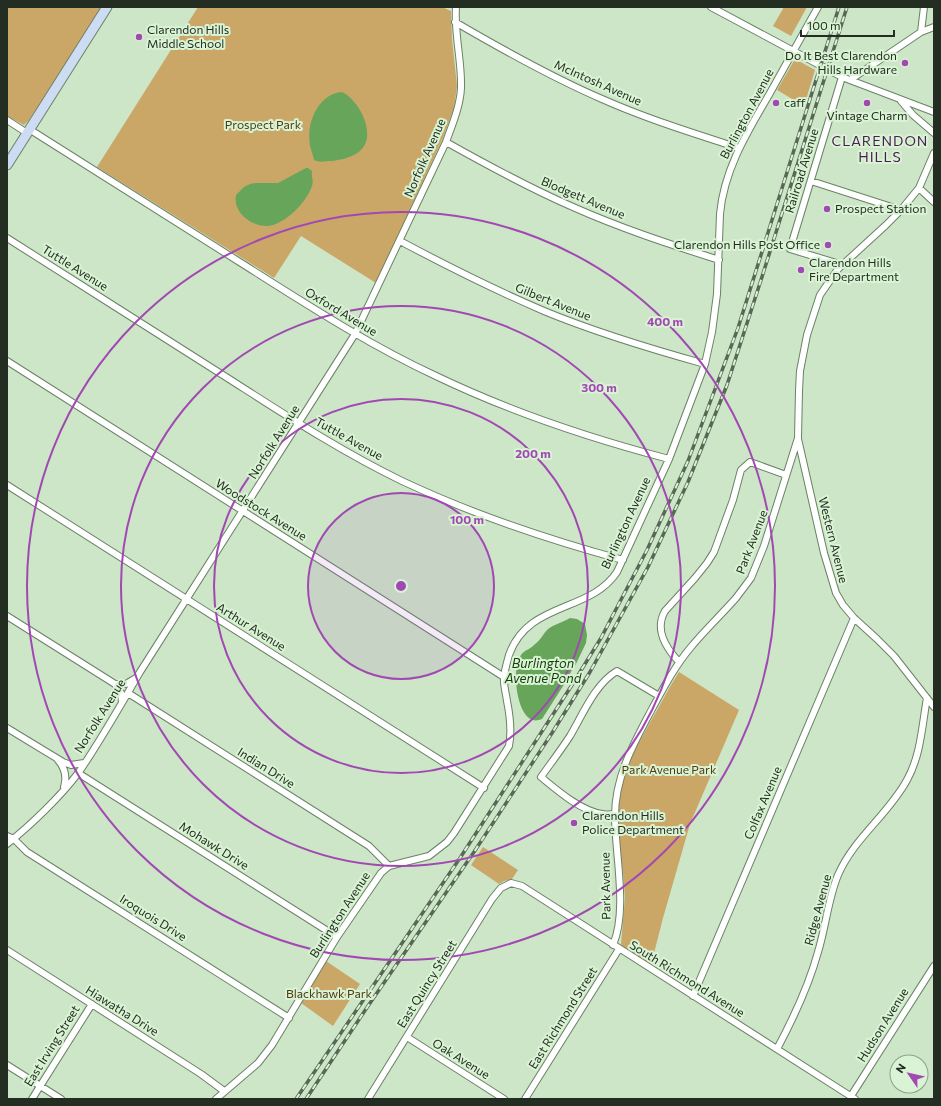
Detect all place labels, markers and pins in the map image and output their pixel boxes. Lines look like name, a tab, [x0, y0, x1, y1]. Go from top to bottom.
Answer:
place label: Clarendon Hills Middle School	[147, 22, 229, 50]
marker: Clarendon Hills Middle School	[134, 32, 144, 42]
place label: Do It Best Clarendon Hills Hardware	[785, 48, 897, 76]
marker: Do It Best Clarendon Hills Hardware	[900, 58, 910, 68]
place label: caff	[784, 95, 806, 109]
marker: caff	[771, 98, 781, 108]
marker: Vintage Charm	[862, 98, 872, 108]
place label: Vintage Charm	[826, 108, 908, 122]
place label: Prospect Station	[835, 201, 926, 215]
marker: Prospect Station	[822, 204, 832, 214]
place label: Clarendon Hills Post Office	[674, 237, 820, 251]
marker: Clarendon Hills Post Office	[823, 240, 833, 250]
place label: Clarendon Hills Fire Department	[809, 255, 899, 283]
marker: Clarendon Hills Fire Department	[796, 265, 806, 275]
centre of rings	[394, 579, 408, 593]
place label: Clarendon Hills Police Department	[582, 808, 684, 836]
marker: Clarendon Hills Police Department	[569, 818, 579, 828]

